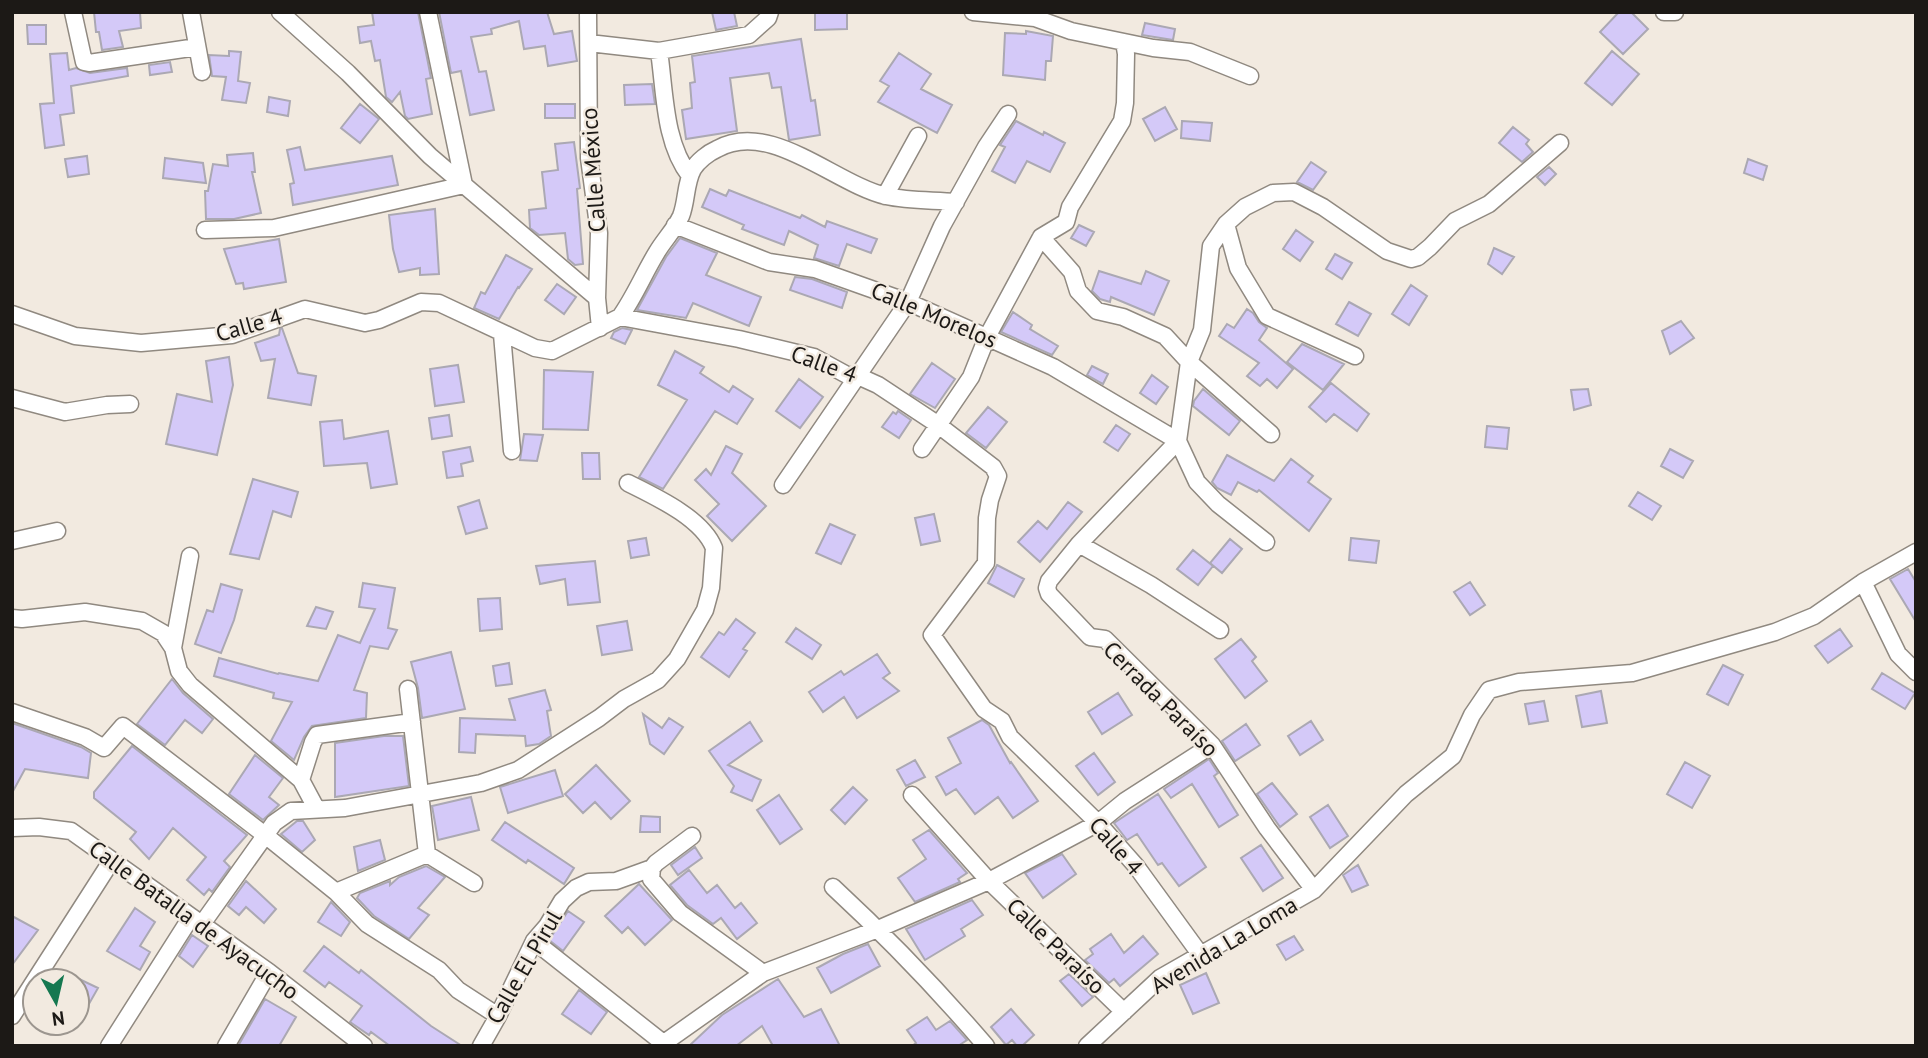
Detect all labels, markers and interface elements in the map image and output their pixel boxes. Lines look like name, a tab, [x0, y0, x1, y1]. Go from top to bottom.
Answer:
street label: Calle México	[574, 107, 611, 233]
street label: Calle Morelos	[867, 275, 1002, 354]
street label: Calle 4	[212, 301, 286, 348]
street label: Calle 4	[787, 338, 861, 389]
street label: Cerrada Paraíso	[1097, 635, 1225, 763]
street label: Calle 4	[1083, 811, 1150, 881]
street label: Calle Batalla de Ayacucho	[84, 834, 305, 1006]
street label: Avenida La Loma	[1145, 889, 1302, 1000]
street label: Calle Paraíso	[1001, 891, 1112, 1000]
street label: Calle El Pirul	[479, 904, 568, 1029]
north arrow	[21, 967, 91, 1037]
text: N	[51, 1006, 66, 1032]

